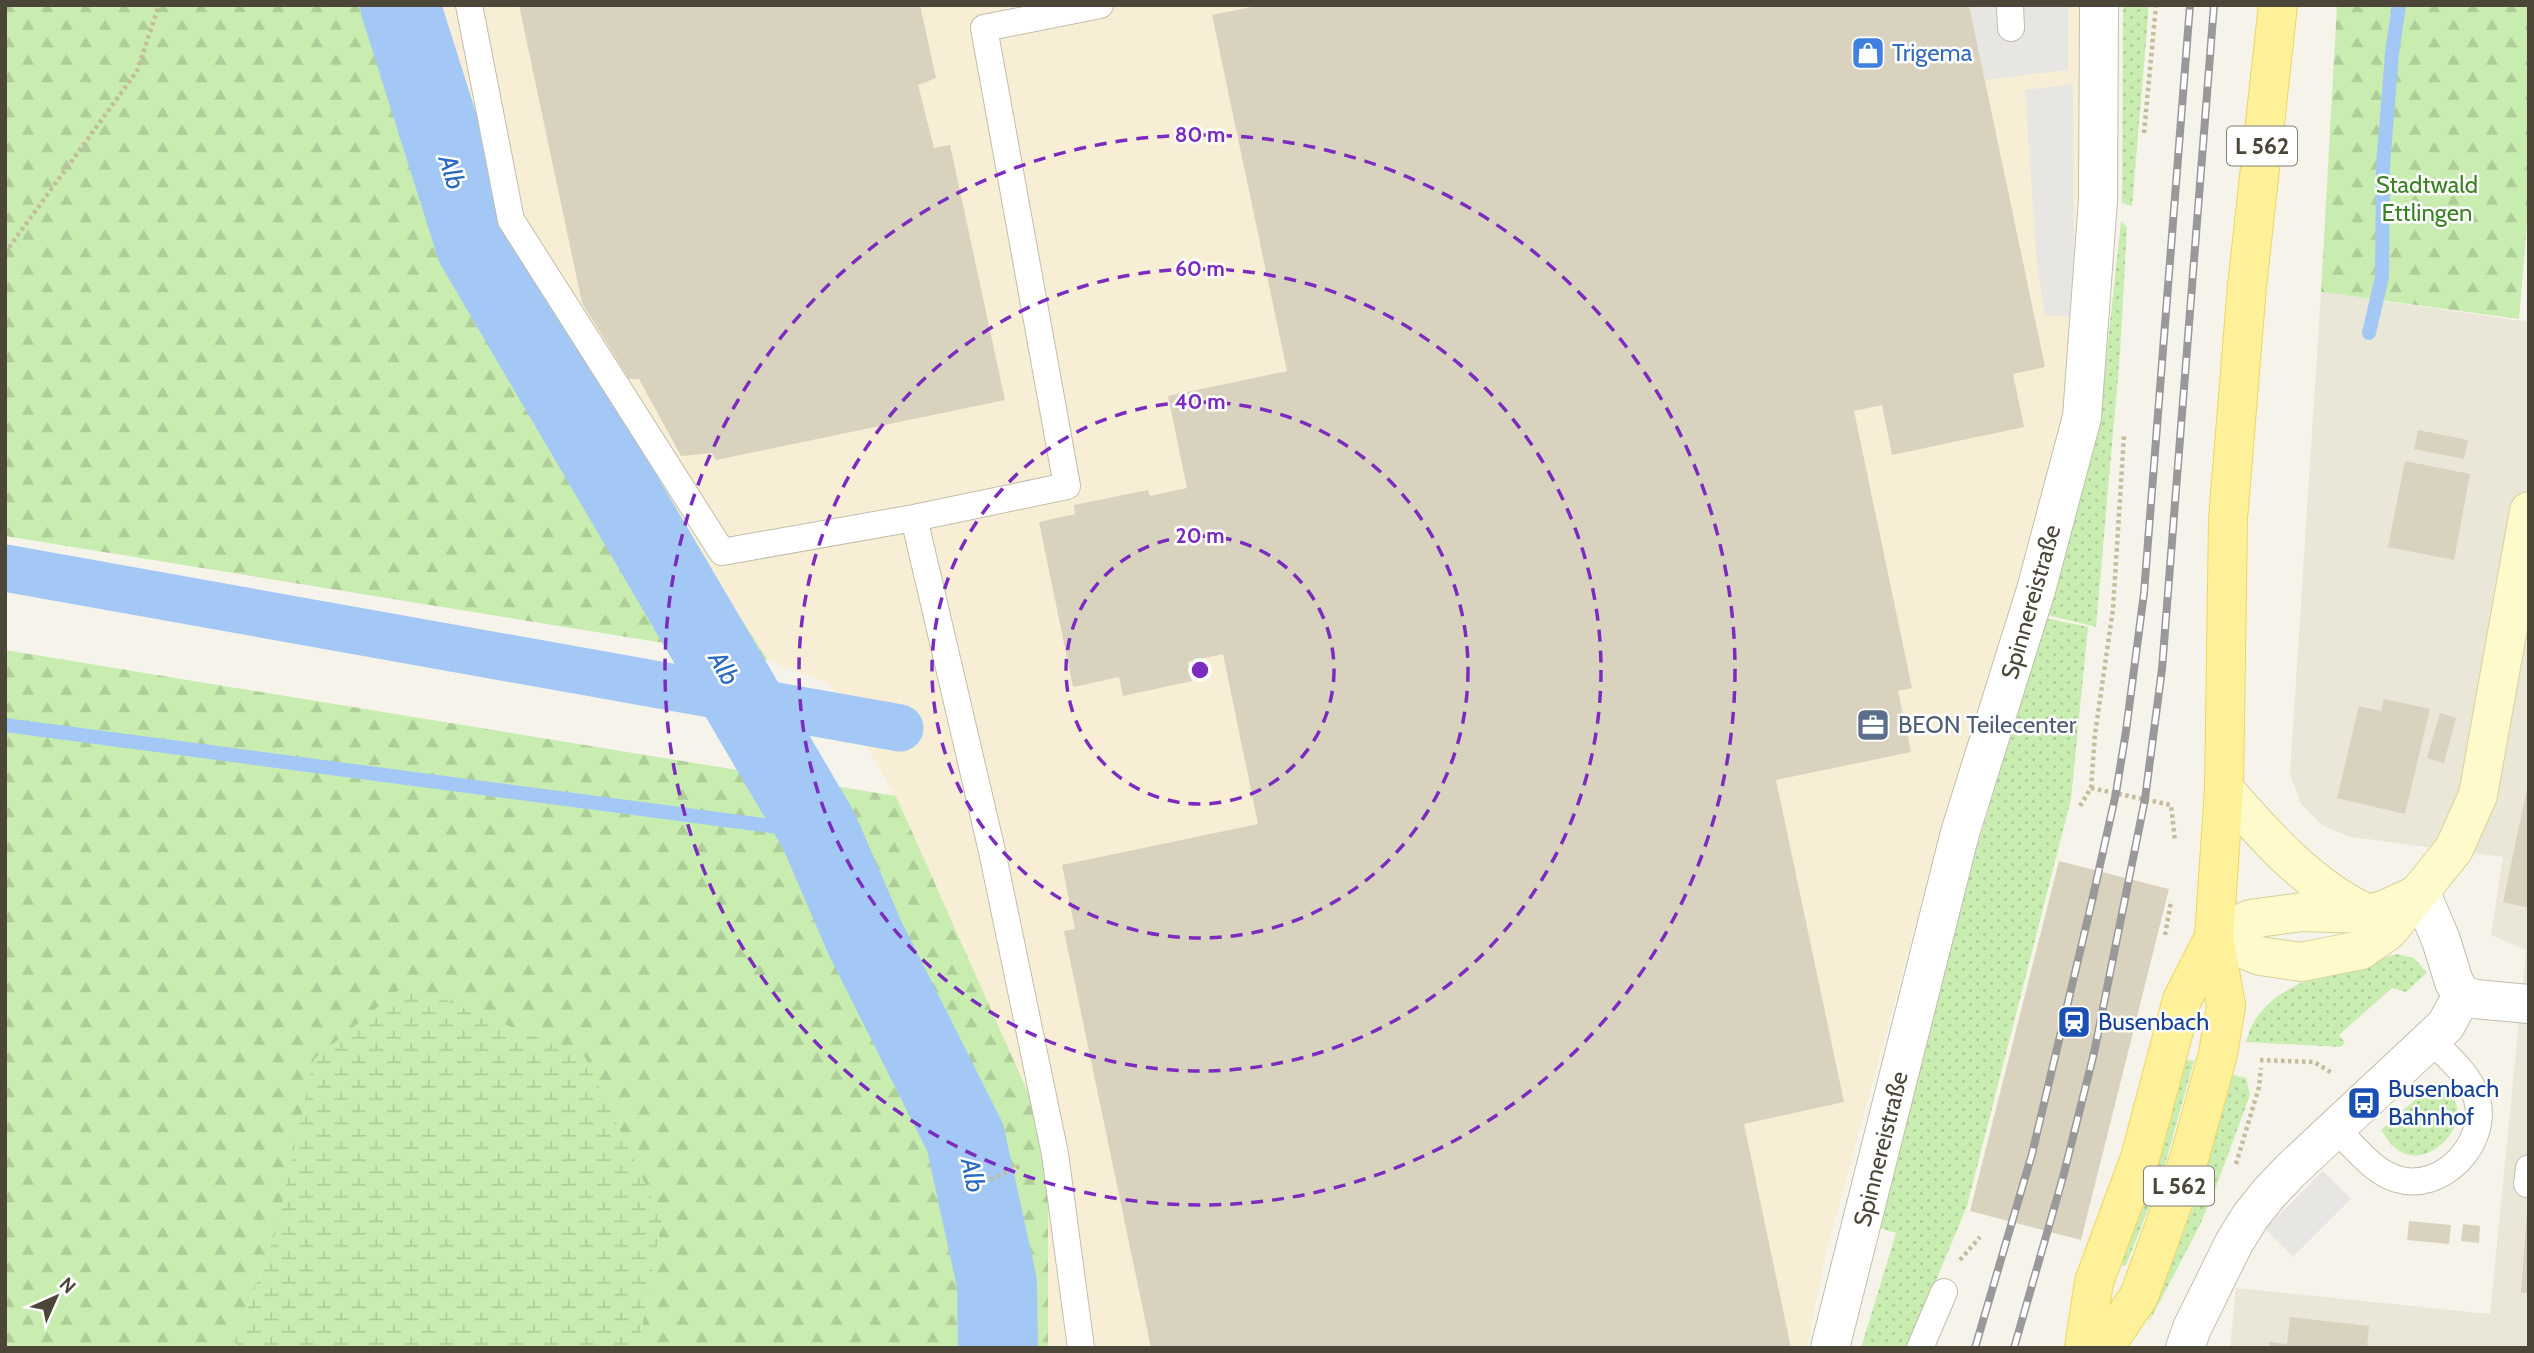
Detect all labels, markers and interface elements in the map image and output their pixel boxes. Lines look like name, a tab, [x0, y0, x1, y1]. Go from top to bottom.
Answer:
shop icon: Trigema	[1849, 34, 1887, 72]
place label: Trigema	[1892, 38, 1973, 67]
text: 80 m	[1175, 122, 1225, 147]
road number: L 562	[2227, 127, 2297, 166]
water label: Alb	[431, 150, 473, 193]
park label: Stadtwald Ettlingen	[2376, 170, 2478, 227]
text: 60 m	[1175, 256, 1225, 281]
text: 40 m	[1175, 389, 1225, 414]
street label: Spinnereistraße	[1995, 521, 2066, 682]
text: 20 m	[1176, 523, 1224, 548]
water label: Alb	[701, 644, 746, 691]
centre of rings	[1188, 658, 1212, 682]
office icon: BEON Teilecenter	[1854, 706, 1892, 744]
place label: BEON Teilecenter	[1898, 710, 2077, 739]
station icon: Busenbach	[2055, 1003, 2093, 1041]
place label: Busenbach	[2098, 1007, 2209, 1036]
street label: Spinnereistraße	[1847, 1068, 1914, 1230]
place label: Busenbach Bahnhof	[2388, 1074, 2499, 1131]
bus stop icon: Busenbach Bahnhof	[2345, 1084, 2383, 1122]
water label: Alb	[954, 1154, 992, 1195]
road number: L 562	[2144, 1166, 2214, 1205]
north arrow	[21, 1262, 91, 1332]
text: N	[55, 1272, 81, 1298]

